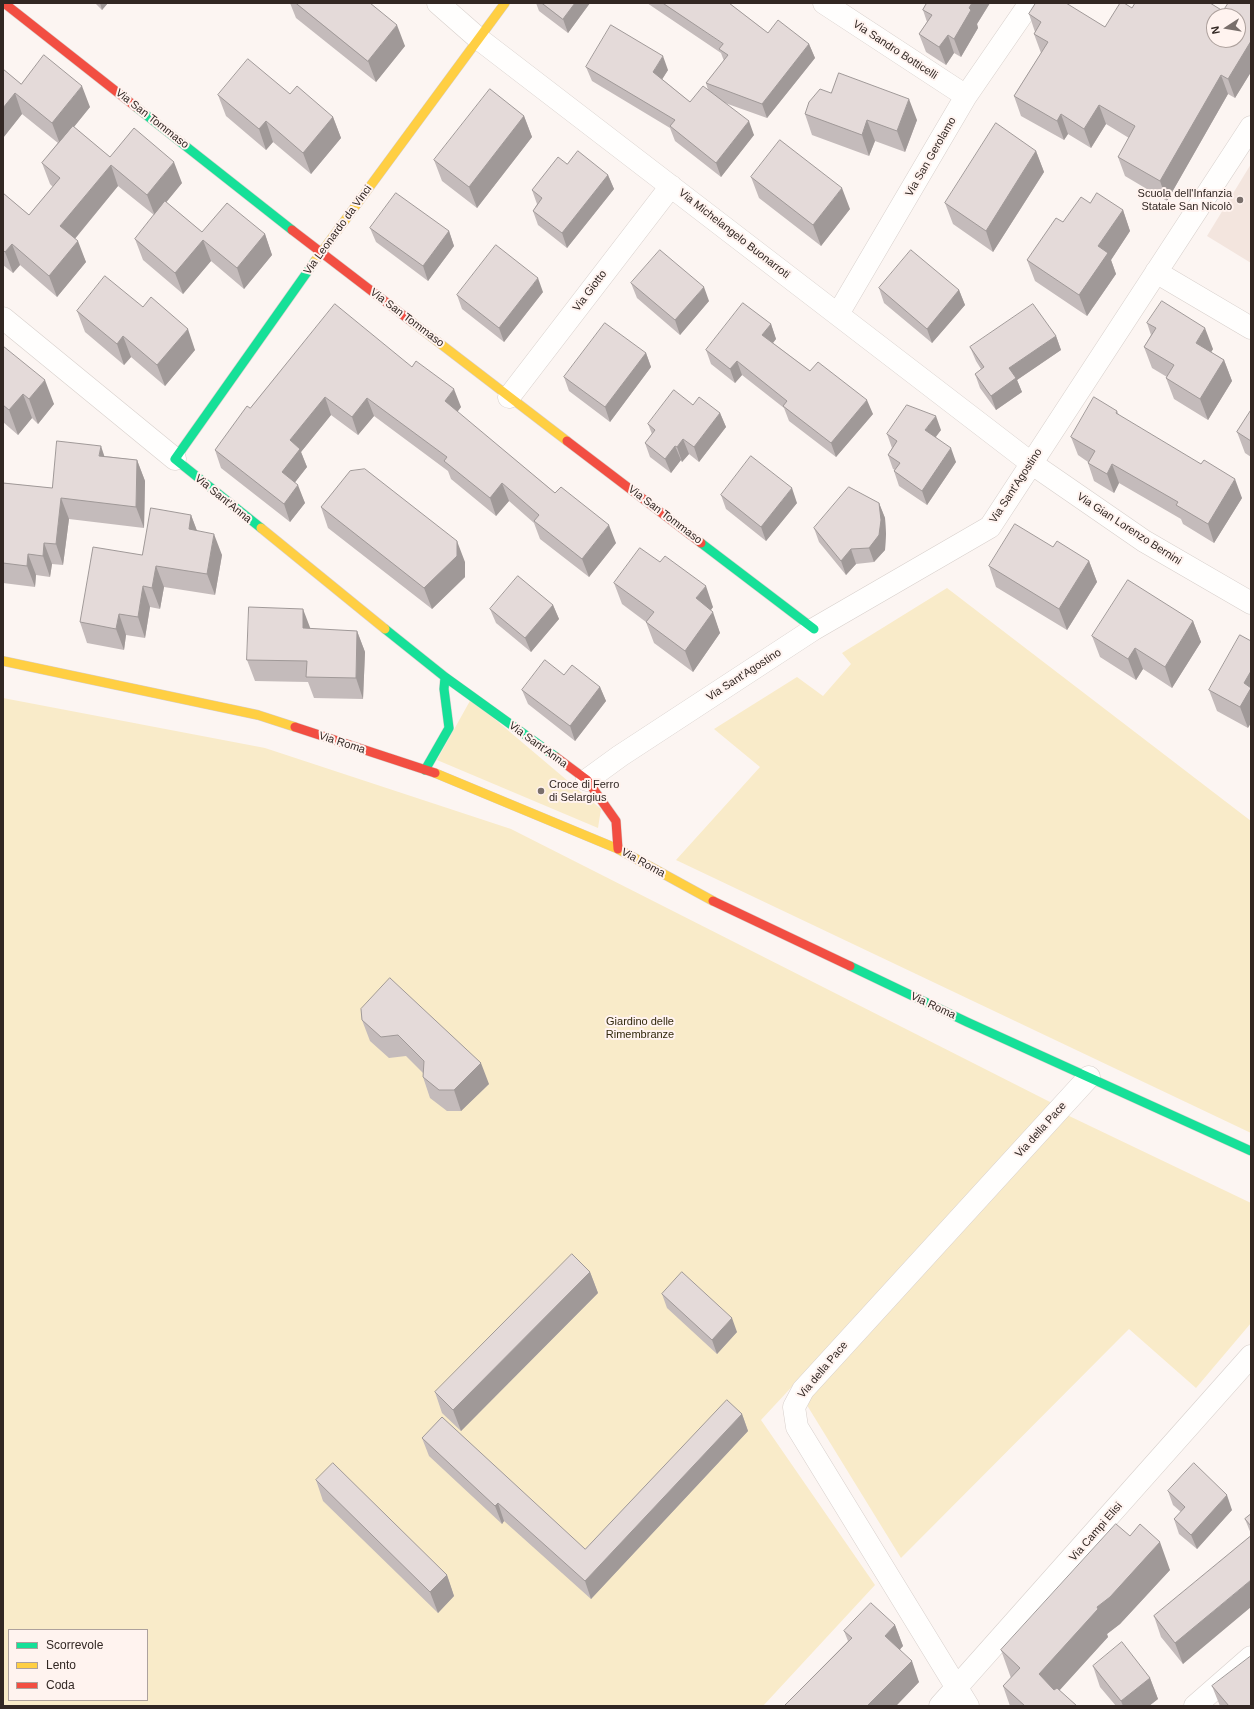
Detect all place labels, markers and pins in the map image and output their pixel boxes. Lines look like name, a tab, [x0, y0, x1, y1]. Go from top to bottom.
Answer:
place label: Scuola dell'Infanzia Statale San Nicolò	[1138, 187, 1232, 213]
marker: Scuola dell'Infanzia Statale San Nicolò	[1235, 195, 1245, 205]
place label: Croce di Ferro di Selargius	[549, 778, 619, 804]
marker: Croce di Ferro di Selargius	[536, 786, 546, 796]

